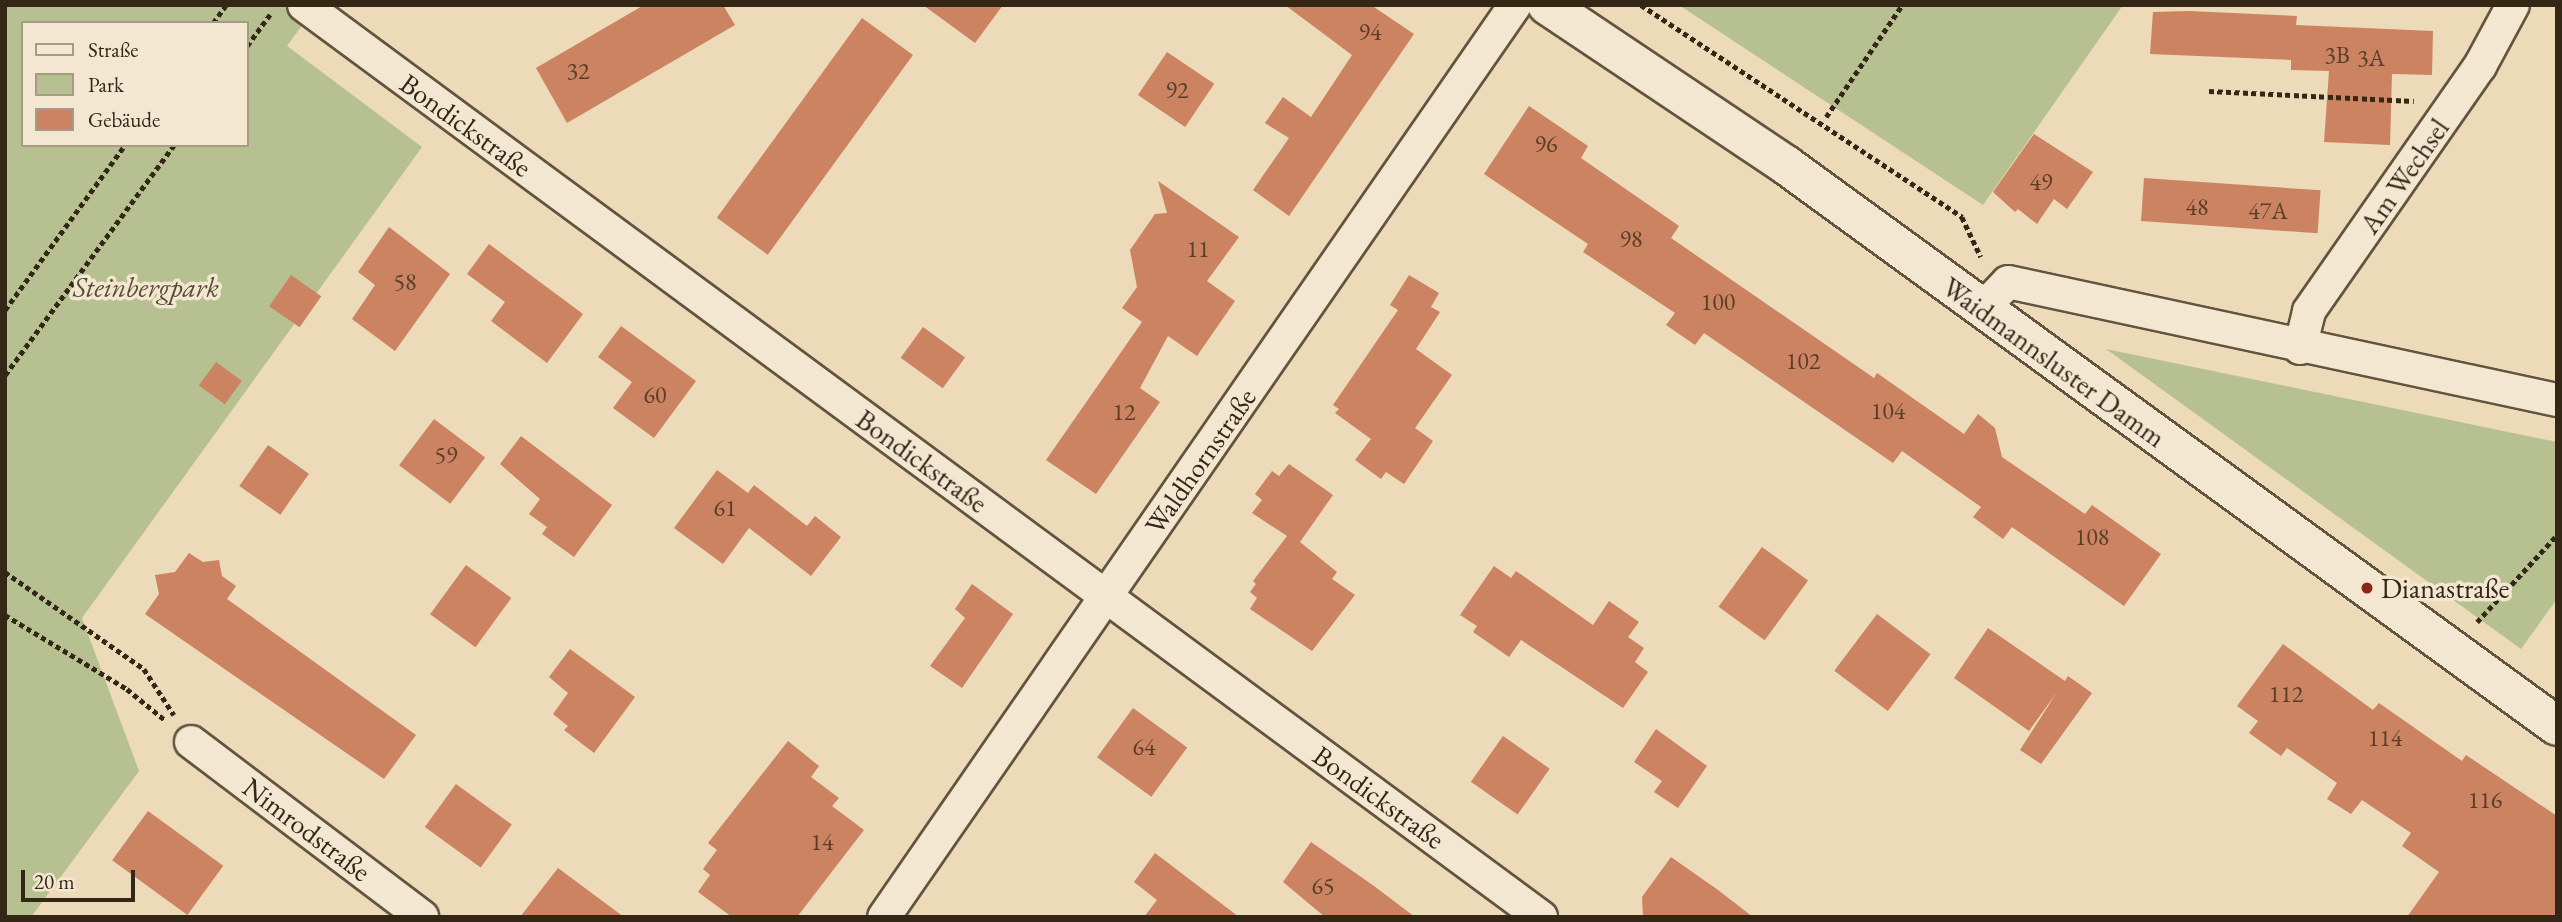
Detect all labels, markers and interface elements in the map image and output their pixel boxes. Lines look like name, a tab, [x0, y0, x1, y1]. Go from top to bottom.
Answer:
house number: 94	[1358, 18, 1382, 46]
legend	[21, 21, 248, 147]
text: Straße	[88, 36, 139, 63]
house number: 3B	[2324, 41, 2350, 69]
house number: 3A	[2357, 44, 2385, 72]
house number: 32	[566, 57, 590, 85]
street label: Bondickstraße	[394, 66, 538, 184]
text: Park	[88, 71, 124, 98]
house number: 92	[1165, 76, 1189, 104]
text: Gebäude	[88, 106, 160, 133]
street label: Am Wechsel	[2352, 112, 2456, 240]
house number: 96	[1534, 130, 1558, 158]
house number: 49	[2029, 168, 2053, 196]
house number: 48	[2185, 193, 2209, 221]
house number: 47A	[2248, 197, 2288, 225]
house number: 98	[1619, 225, 1643, 253]
house number: 11	[1186, 235, 1210, 263]
house number: 58	[393, 268, 417, 296]
park label: Steinbergpark	[73, 270, 219, 304]
street label: Waidmannsluster Damm	[1936, 270, 2172, 454]
house number: 100	[1701, 288, 1735, 316]
house number: 102	[1786, 347, 1820, 375]
house number: 60	[643, 381, 667, 409]
street label: Waldhornstraße	[1137, 381, 1263, 541]
house number: 104	[1871, 397, 1905, 425]
house number: 12	[1112, 398, 1136, 426]
street label: Bondickstraße	[850, 402, 994, 520]
house number: 59	[434, 441, 458, 469]
house number: 61	[713, 494, 737, 522]
house number: 108	[2075, 523, 2109, 551]
place label: Dianastraße	[2381, 571, 2509, 605]
marker: Dianastraße	[2359, 580, 2375, 596]
house number: 112	[2269, 680, 2303, 708]
house number: 114	[2368, 724, 2402, 752]
house number: 64	[1132, 733, 1156, 761]
street label: Bondickstraße	[1307, 738, 1451, 856]
street label: Nimrodstraße	[236, 770, 378, 888]
house number: 116	[2468, 786, 2502, 814]
house number: 14	[810, 828, 834, 856]
scale bar	[24, 856, 138, 900]
text: 20 m	[34, 868, 75, 895]
house number: 65	[1311, 872, 1335, 900]

